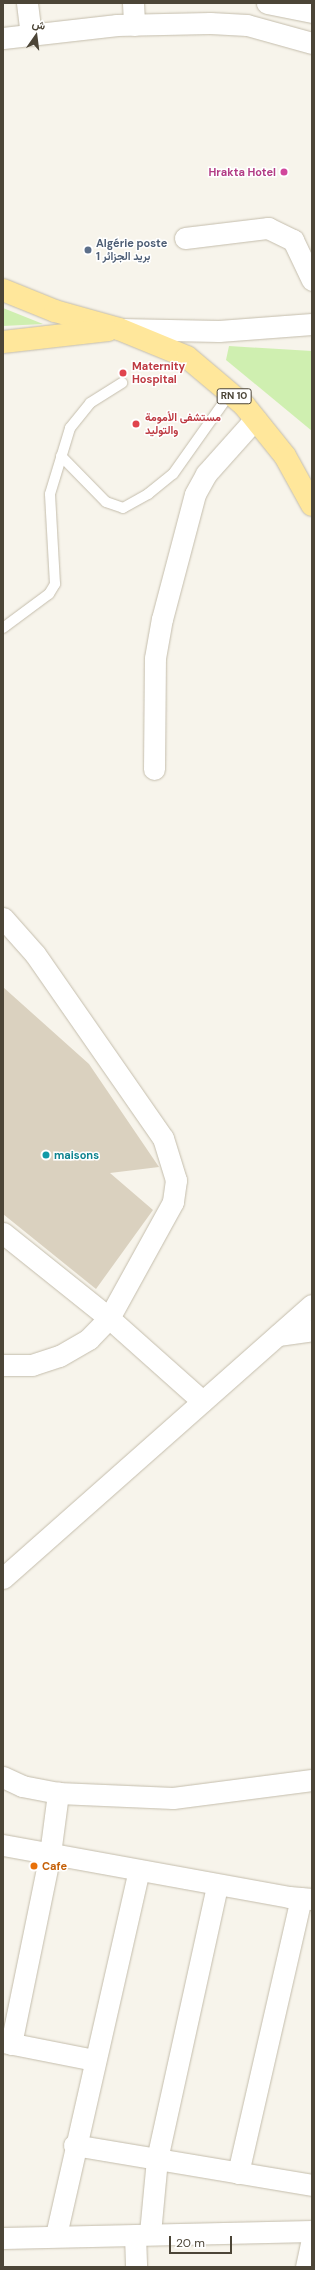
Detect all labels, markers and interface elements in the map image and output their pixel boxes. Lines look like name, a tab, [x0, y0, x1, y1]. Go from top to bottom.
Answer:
north arrow	[16, 16, 56, 56]
text: ش	[31, 16, 47, 33]
place label: Hrakta Hotel	[209, 165, 276, 179]
marker: Hrakta Hotel	[279, 167, 289, 177]
place label: Algérie poste 1 بريد الجزائر	[96, 237, 167, 263]
marker: Algérie poste 1 بريد الجزائر	[83, 245, 93, 255]
place label: Maternity Hospital	[132, 360, 185, 386]
marker: Maternity Hospital	[117, 367, 129, 379]
road number: RN 10	[216, 388, 252, 404]
place label: مستشفى الأمومة والتوليد	[145, 411, 221, 437]
marker: مستشفى الأمومة والتوليد	[130, 418, 142, 430]
place label: maisons	[54, 1148, 99, 1162]
marker: maisons	[41, 1150, 51, 1160]
place label: Cafe	[42, 1859, 67, 1873]
marker: Cafe	[29, 1861, 39, 1871]
scale bar	[171, 2228, 234, 2254]
text: 20 m	[176, 2235, 205, 2251]

